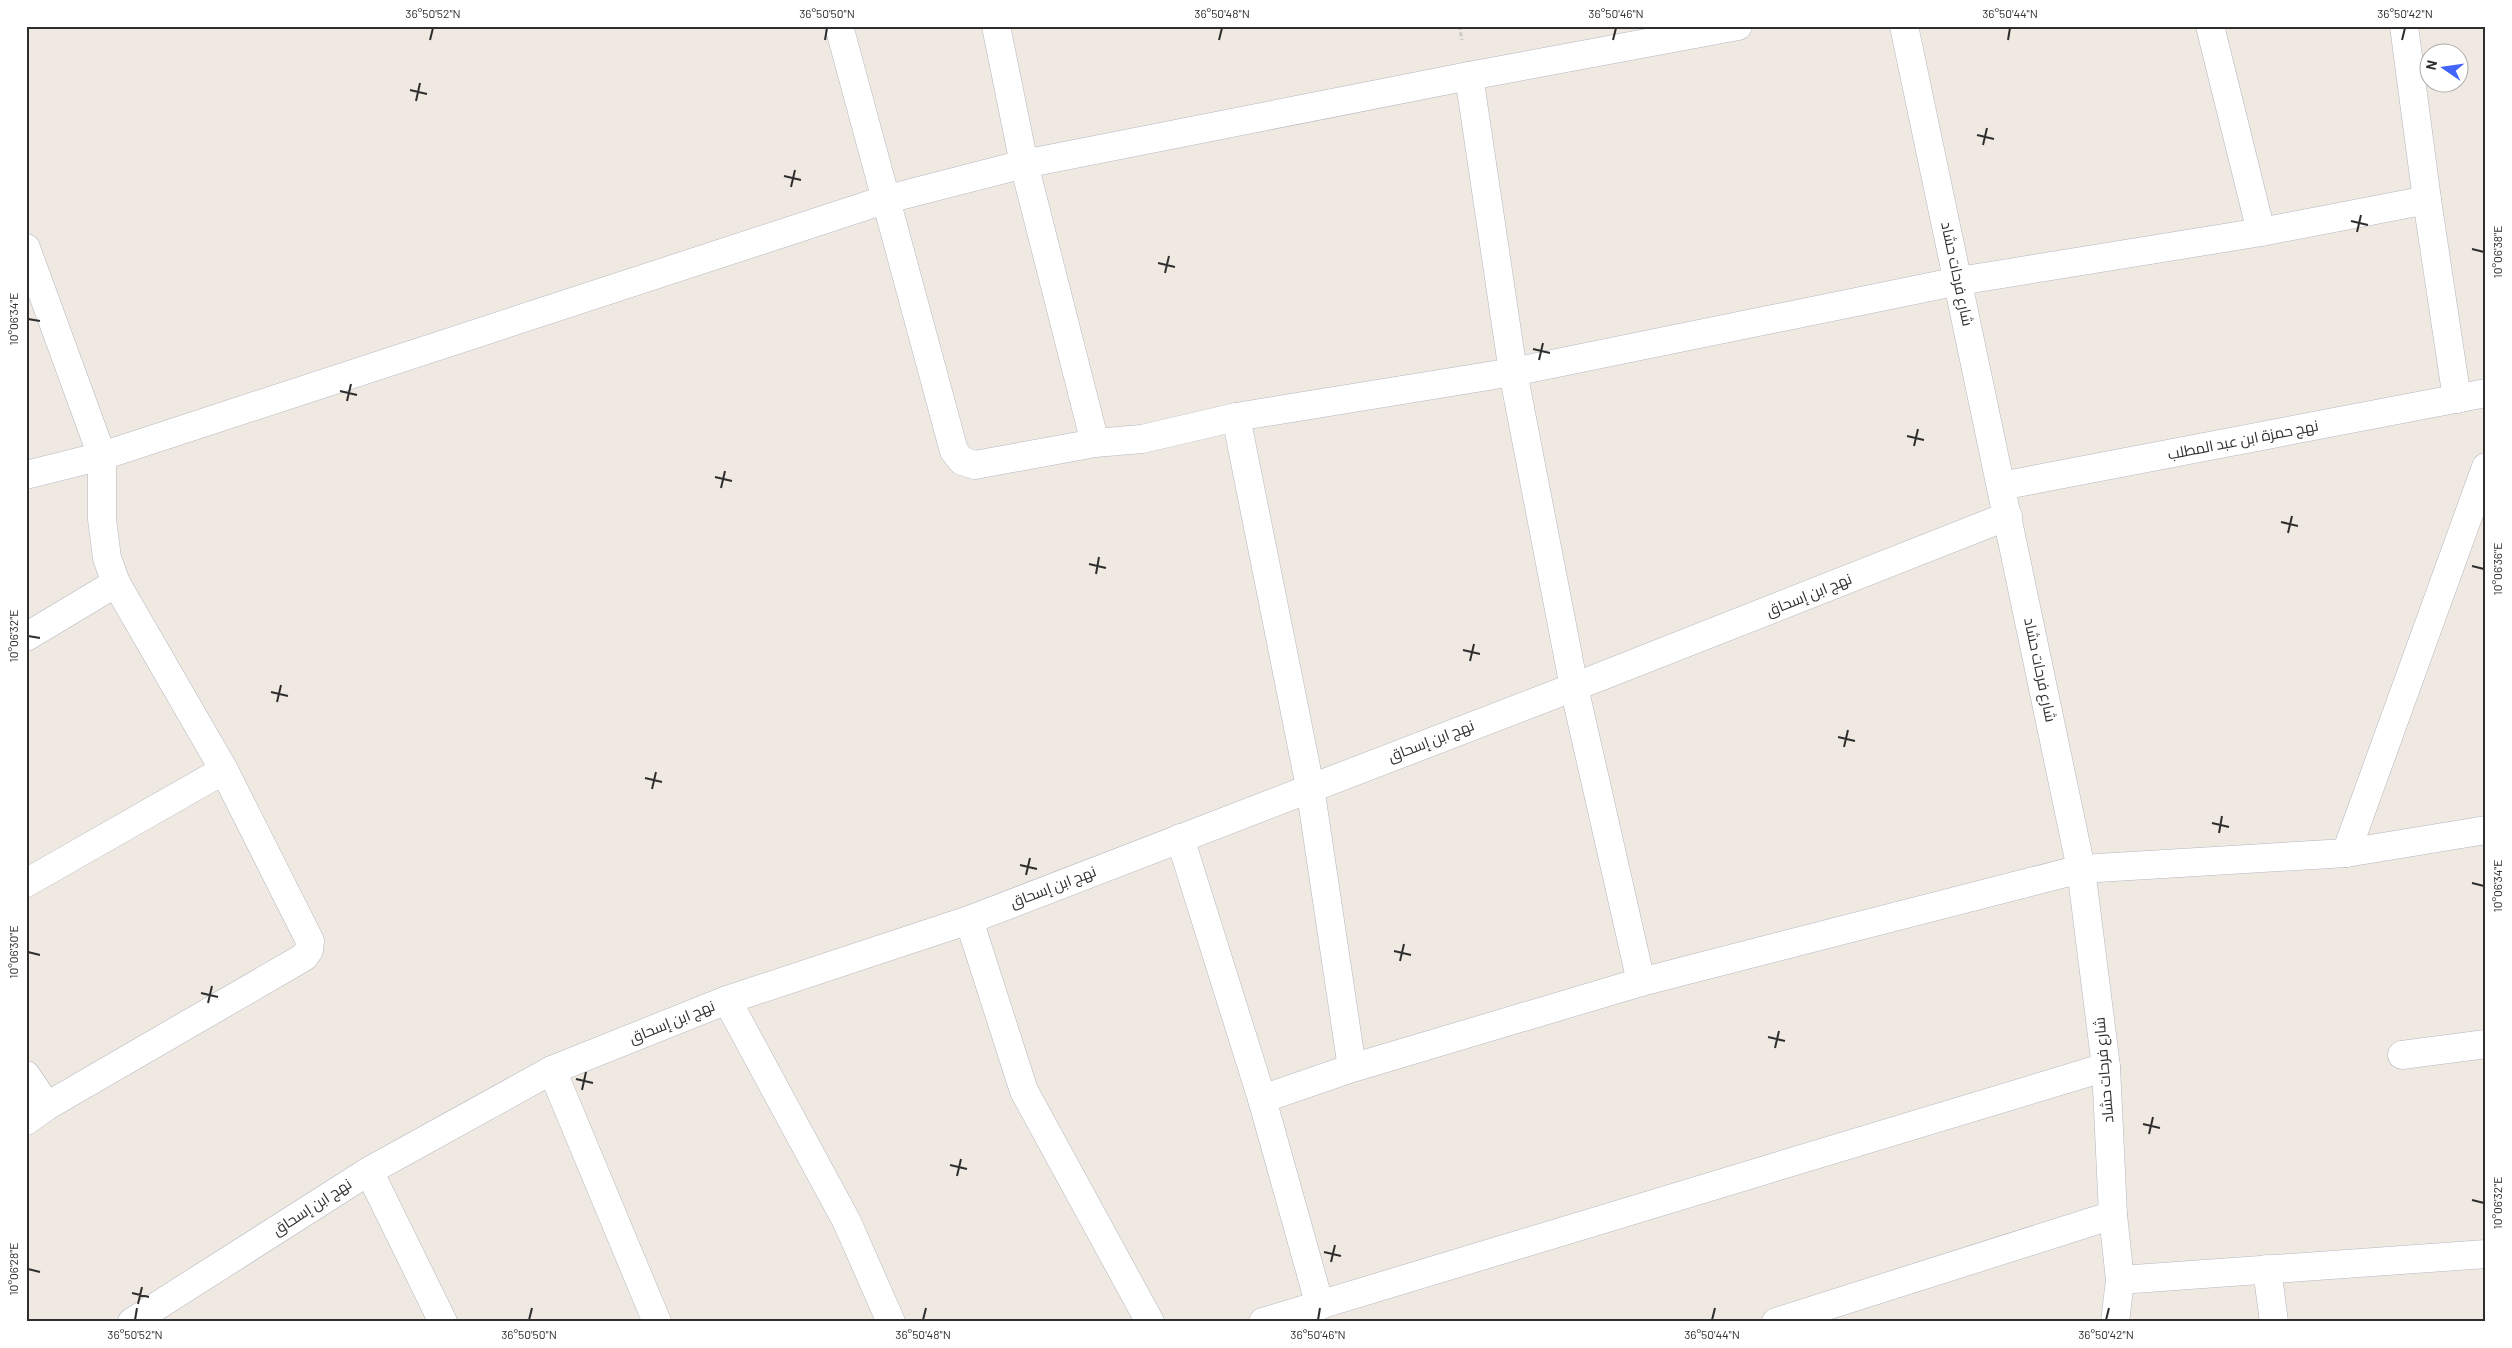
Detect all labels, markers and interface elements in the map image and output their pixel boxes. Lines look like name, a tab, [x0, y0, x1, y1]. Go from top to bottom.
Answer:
text: 36°50'52"N	[405, 6, 461, 20]
text: 36°50'50"N	[799, 6, 855, 20]
text: 36°50'48"N	[1194, 6, 1250, 20]
text: 36°50'46"N	[1588, 6, 1644, 20]
text: 36°50'44"N	[1982, 6, 2038, 20]
text: 36°50'42"N	[2377, 6, 2433, 20]
north arrow	[2420, 42, 2470, 92]
text: N	[2422, 59, 2440, 71]
street label: شارع فرحات حشاد	[1935, 220, 1978, 328]
text: 10°06'38"E	[2490, 226, 2504, 278]
text: 10°06'34"E	[6, 292, 20, 346]
street label: نهج حمزة ابن عبد المطلب	[2166, 416, 2320, 465]
text: 10°06'36"E	[2490, 543, 2504, 595]
street label: نهج ابن إسحاق	[1763, 569, 1855, 622]
text: 10°06'32"E	[6, 609, 20, 663]
street label: شارع فرحات حشاد	[2018, 616, 2061, 724]
street label: نهج ابن إسحاق	[1385, 715, 1477, 768]
text: 10°06'34"E	[2490, 859, 2504, 913]
street label: نهج ابن إسحاق	[1007, 861, 1099, 914]
text: 10°06'30"E	[6, 925, 20, 979]
street label: نهج ابن إسحاق	[626, 996, 718, 1049]
street label: شارع فرحات حشاد	[2089, 1016, 2120, 1124]
street label: نهج ابن إسحاق	[269, 1174, 356, 1241]
text: 10°06'32"E	[2490, 1176, 2504, 1230]
text: 10°06'28"E	[6, 1242, 20, 1296]
text: 36°50'52"N	[107, 1327, 163, 1341]
text: 36°50'50"N	[501, 1327, 557, 1341]
text: 36°50'48"N	[895, 1327, 951, 1341]
text: 36°50'46"N	[1290, 1327, 1346, 1341]
text: 36°50'44"N	[1684, 1327, 1740, 1341]
text: 36°50'42"N	[2078, 1327, 2134, 1341]

